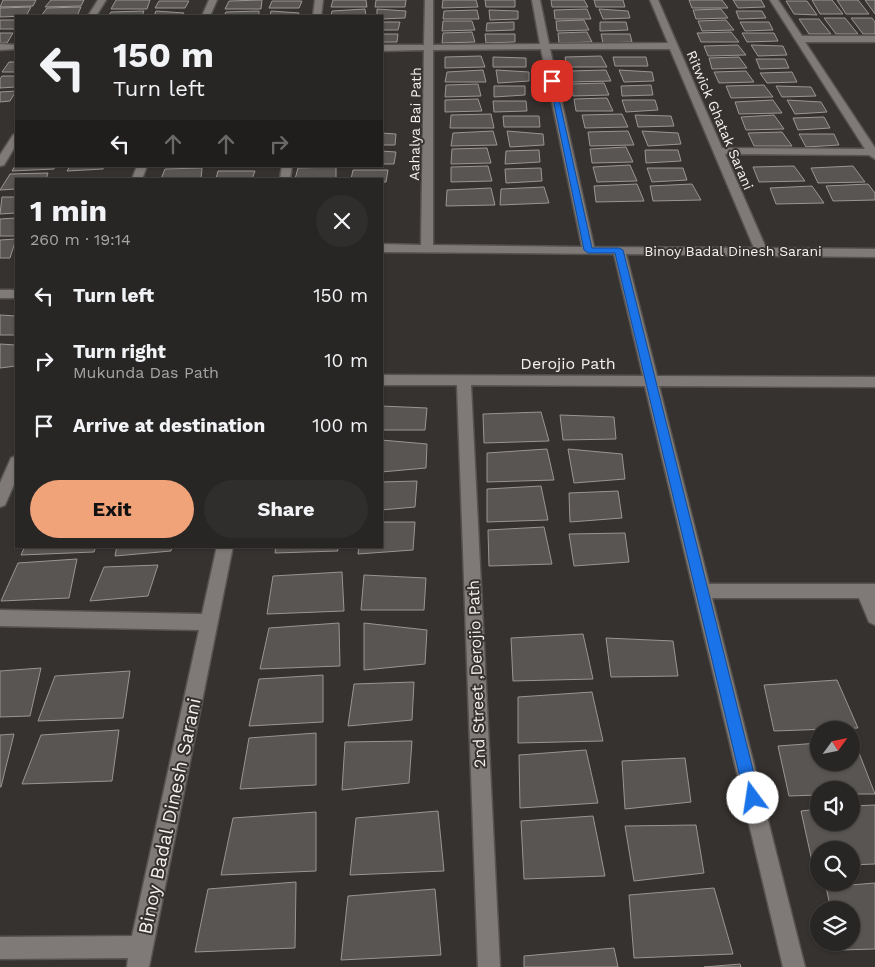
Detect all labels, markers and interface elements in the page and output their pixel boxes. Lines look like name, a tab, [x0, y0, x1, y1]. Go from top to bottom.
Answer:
text: 150 m	[113, 34, 214, 76]
icon: left	[30, 35, 95, 100]
street label: Ritwick Ghatak Sarani	[683, 48, 757, 192]
pin	[531, 60, 573, 102]
street label: Aahalya Bai Path	[406, 67, 424, 181]
icon: arrive	[538, 67, 566, 95]
text: Turn left	[113, 76, 205, 101]
icon: left	[106, 130, 134, 158]
icon: ahead	[159, 130, 187, 158]
icon: ahead	[212, 130, 240, 158]
icon: right	[265, 130, 293, 158]
text: 1 min	[30, 193, 107, 228]
button: close	[316, 195, 368, 247]
text: 260 m · 19:14	[30, 230, 131, 249]
street label: Binoy Badal Dinesh Sarani	[644, 243, 822, 259]
icon: left	[30, 282, 58, 310]
text: Turn left	[73, 284, 154, 307]
text: 150 m	[313, 284, 368, 307]
text: Turn right	[73, 340, 166, 363]
icon: right	[30, 347, 58, 375]
text: 10 m	[324, 349, 368, 372]
street label: Derojio Path	[520, 354, 616, 373]
text: Mukunda Das Path	[73, 363, 219, 382]
icon: arrive	[30, 412, 58, 440]
text: Arrive at destination	[73, 414, 265, 437]
text: 100 m	[312, 414, 368, 437]
button: Exit	[30, 480, 194, 538]
button: Share	[204, 480, 368, 538]
street label: 2nd Street ,Derojio Path	[464, 580, 489, 768]
street label: Binoy Badal Dinesh Sarani	[133, 696, 206, 936]
north arrow	[810, 721, 860, 771]
map controls	[810, 721, 860, 951]
position arrow	[726, 771, 778, 823]
button: sound	[810, 781, 860, 831]
button: search	[810, 841, 860, 891]
button: layers	[810, 901, 860, 951]

